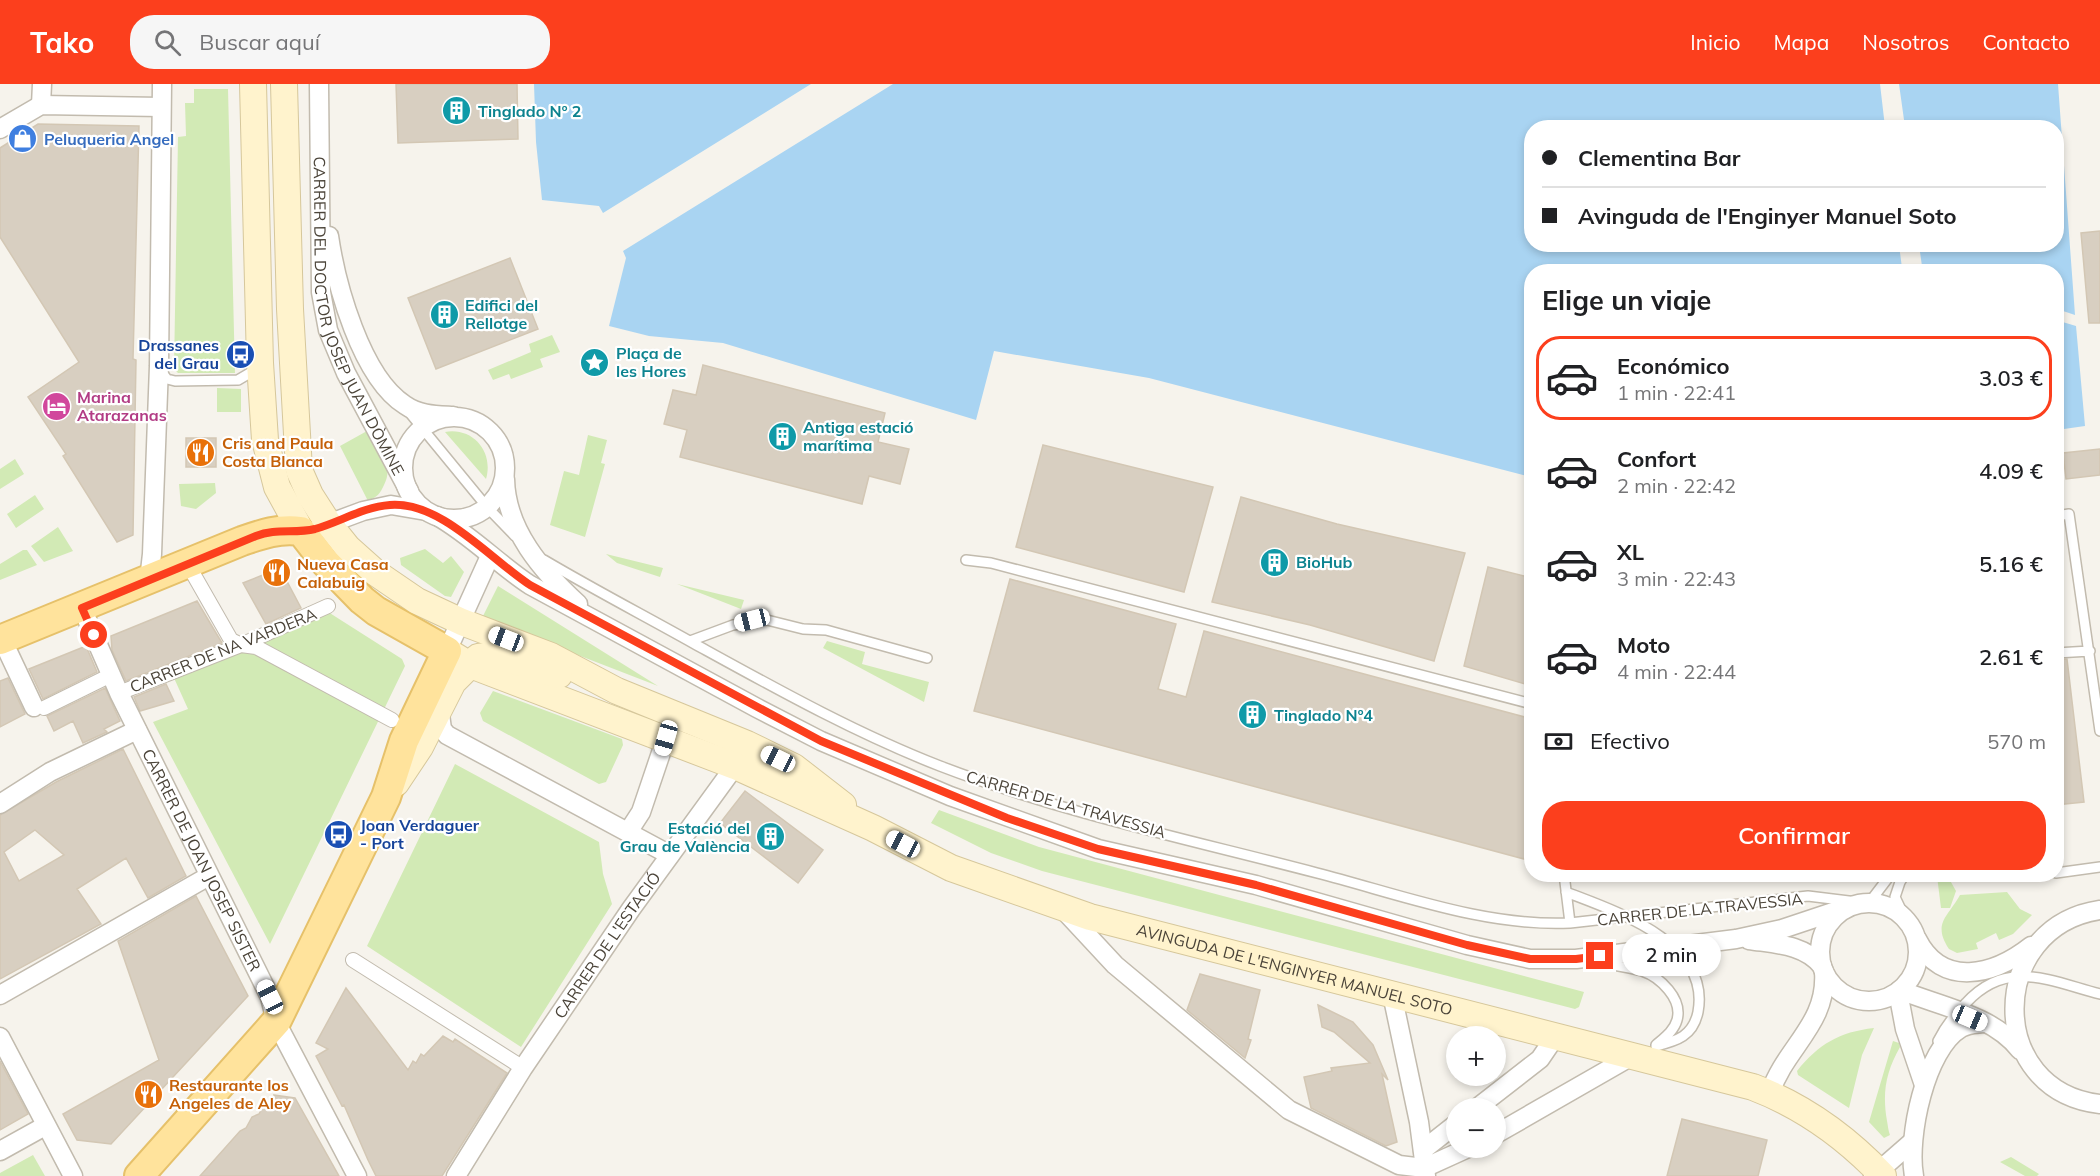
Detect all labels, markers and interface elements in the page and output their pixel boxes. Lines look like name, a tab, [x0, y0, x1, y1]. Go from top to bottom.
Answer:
search box	[130, 15, 550, 69]
text: Tako	[30, 25, 94, 60]
icon: search	[151, 26, 184, 59]
text: Buscar aquí	[199, 28, 320, 56]
text: Inicio	[1690, 29, 1740, 55]
text: Mapa	[1773, 29, 1829, 55]
text: Nosotros	[1862, 29, 1949, 55]
text: Contacto	[1982, 29, 2070, 55]
building icon: Tinglado Nº 2	[441, 95, 473, 127]
place label: Tinglado Nº 2	[478, 101, 581, 121]
shop icon: Peluqueria Angel	[7, 123, 39, 155]
place label: Peluqueria Angel	[44, 129, 174, 149]
text: Clementina Bar	[1578, 144, 1740, 172]
street label: CARRER DEL DOCTOR JOSEP JUAN DÒMINE	[310, 156, 409, 479]
text: Avinguda de l'Enginyer Manuel Soto	[1578, 202, 1957, 230]
text: Elige un viaje	[1542, 283, 1711, 317]
place label: Edifici del Rellotge	[465, 295, 538, 333]
building icon: Edifici del Rellotge	[428, 298, 460, 330]
place label: Drassanes del Grau	[138, 335, 219, 373]
bus stop icon: Drassanes del Grau	[224, 338, 256, 370]
place label: Plaça de les Hores	[616, 343, 686, 381]
place icon: Plaça de les Hores	[579, 346, 611, 378]
icon: car	[1545, 351, 1599, 405]
text: Económico	[1617, 352, 1730, 380]
text: 3.03 €	[1979, 364, 2043, 392]
text: 1 min · 22:41	[1617, 380, 1736, 405]
place label: Marina Atarazanas	[77, 387, 167, 425]
hotel icon: Marina Atarazanas	[40, 390, 72, 422]
place label: Antiga estació marítima	[803, 417, 914, 455]
building icon: Antiga estació marítima	[766, 420, 798, 452]
place label: Cris and Paula Costa Blanca	[222, 433, 334, 471]
restaurant icon: Cris and Paula Costa Blanca	[185, 436, 217, 468]
icon: car	[1545, 444, 1599, 498]
text: Confort	[1617, 445, 1696, 473]
text: 4.09 €	[1979, 457, 2043, 485]
text: 2 min · 22:42	[1617, 473, 1736, 498]
icon: car	[1545, 537, 1599, 591]
text: XL	[1617, 538, 1644, 566]
building icon: BioHub	[1259, 546, 1291, 578]
text: 5.16 €	[1979, 550, 2043, 578]
place label: BioHub	[1296, 552, 1353, 572]
place label: Nueva Casa Calabuig	[297, 554, 389, 592]
restaurant icon: Nueva Casa Calabuig	[260, 557, 292, 589]
text: 3 min · 22:43	[1617, 566, 1736, 591]
street label: CARRER DE NA VARDERA	[127, 603, 320, 697]
car	[732, 607, 772, 633]
route start	[80, 621, 107, 648]
car	[486, 624, 526, 654]
icon: car	[1545, 630, 1599, 684]
text: Moto	[1617, 631, 1670, 659]
text: 2.61 €	[1979, 643, 2043, 671]
text: 4 min · 22:44	[1617, 659, 1736, 684]
building icon: Tinglado Nº4	[1237, 699, 1269, 731]
place label: Tinglado Nº4	[1274, 705, 1373, 725]
car	[652, 718, 680, 758]
icon: cash	[1542, 725, 1575, 758]
text: Efectivo	[1590, 727, 1670, 755]
text: 570 m	[1987, 729, 2046, 754]
car	[758, 743, 798, 775]
street label: CARRER DE JOAN JOSEP SISTER	[138, 745, 266, 974]
street label: CARRER DE LA TRAVESSIA	[964, 766, 1168, 842]
button: Confirmar	[1542, 801, 2046, 870]
place label: Joan Verdaguer - Port	[360, 815, 480, 853]
bus stop icon: Joan Verdaguer - Port	[323, 818, 355, 850]
place label: Estació del Grau de València	[620, 818, 750, 856]
building icon: Estació del Grau de València	[755, 821, 787, 853]
car	[883, 828, 923, 860]
street label: CARRER DE L'ESTACIÓ	[550, 868, 665, 1022]
street label: CARRER DE LA TRAVESSIA	[1596, 888, 1804, 930]
street label: AVINGUDA DE L'ENGINYER MANUEL SOTO	[1134, 919, 1455, 1020]
callout: 2 min	[1621, 935, 1720, 977]
route end	[1586, 942, 1613, 969]
text: 2 min	[1646, 942, 1697, 967]
car	[254, 977, 286, 1017]
car	[1950, 1003, 1990, 1033]
map controls	[1446, 1026, 1506, 1158]
button: +	[1446, 1026, 1506, 1086]
place label: Restaurante los Angeles de Aley	[169, 1075, 292, 1113]
restaurant icon: Restaurante los Angeles de Aley	[132, 1078, 164, 1110]
button: −	[1446, 1098, 1506, 1158]

